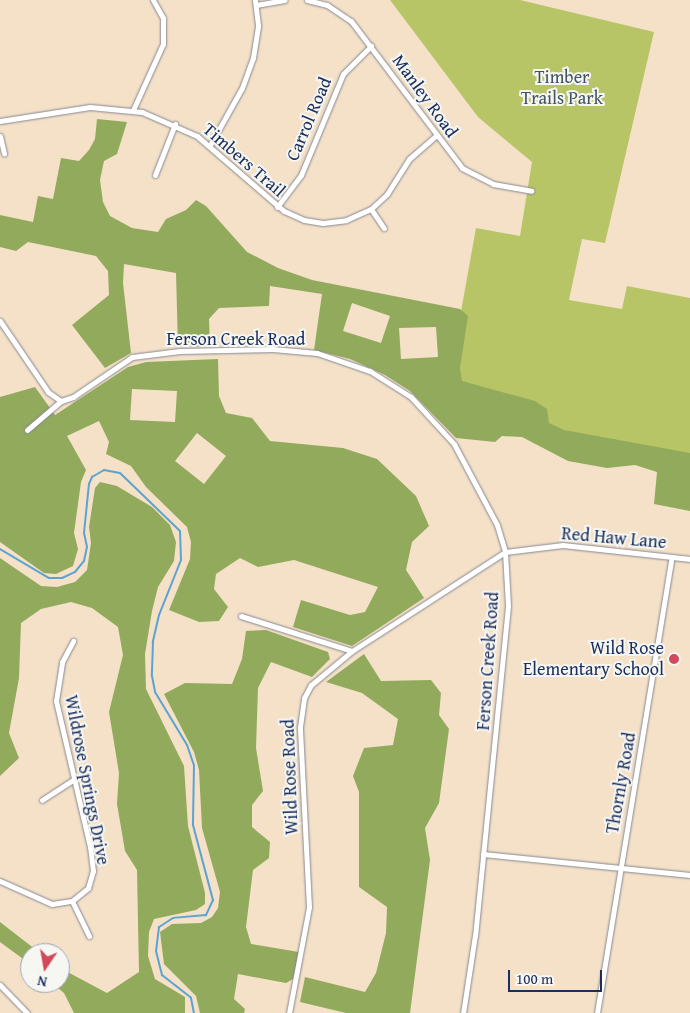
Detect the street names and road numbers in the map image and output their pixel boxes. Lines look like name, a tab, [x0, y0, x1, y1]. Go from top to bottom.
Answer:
street label: Manley Road	[388, 50, 462, 142]
street label: Carrol Road	[282, 74, 336, 164]
street label: Timbers Trail	[198, 118, 290, 202]
street label: Ferson Creek Road	[167, 328, 305, 350]
street label: Red Haw Lane	[561, 523, 667, 553]
street label: Ferson Creek Road	[472, 591, 504, 731]
street label: Wildrose Springs Drive	[60, 693, 114, 867]
street label: Wild Rose Road	[277, 719, 303, 835]
street label: Thornly Road	[601, 731, 641, 835]

